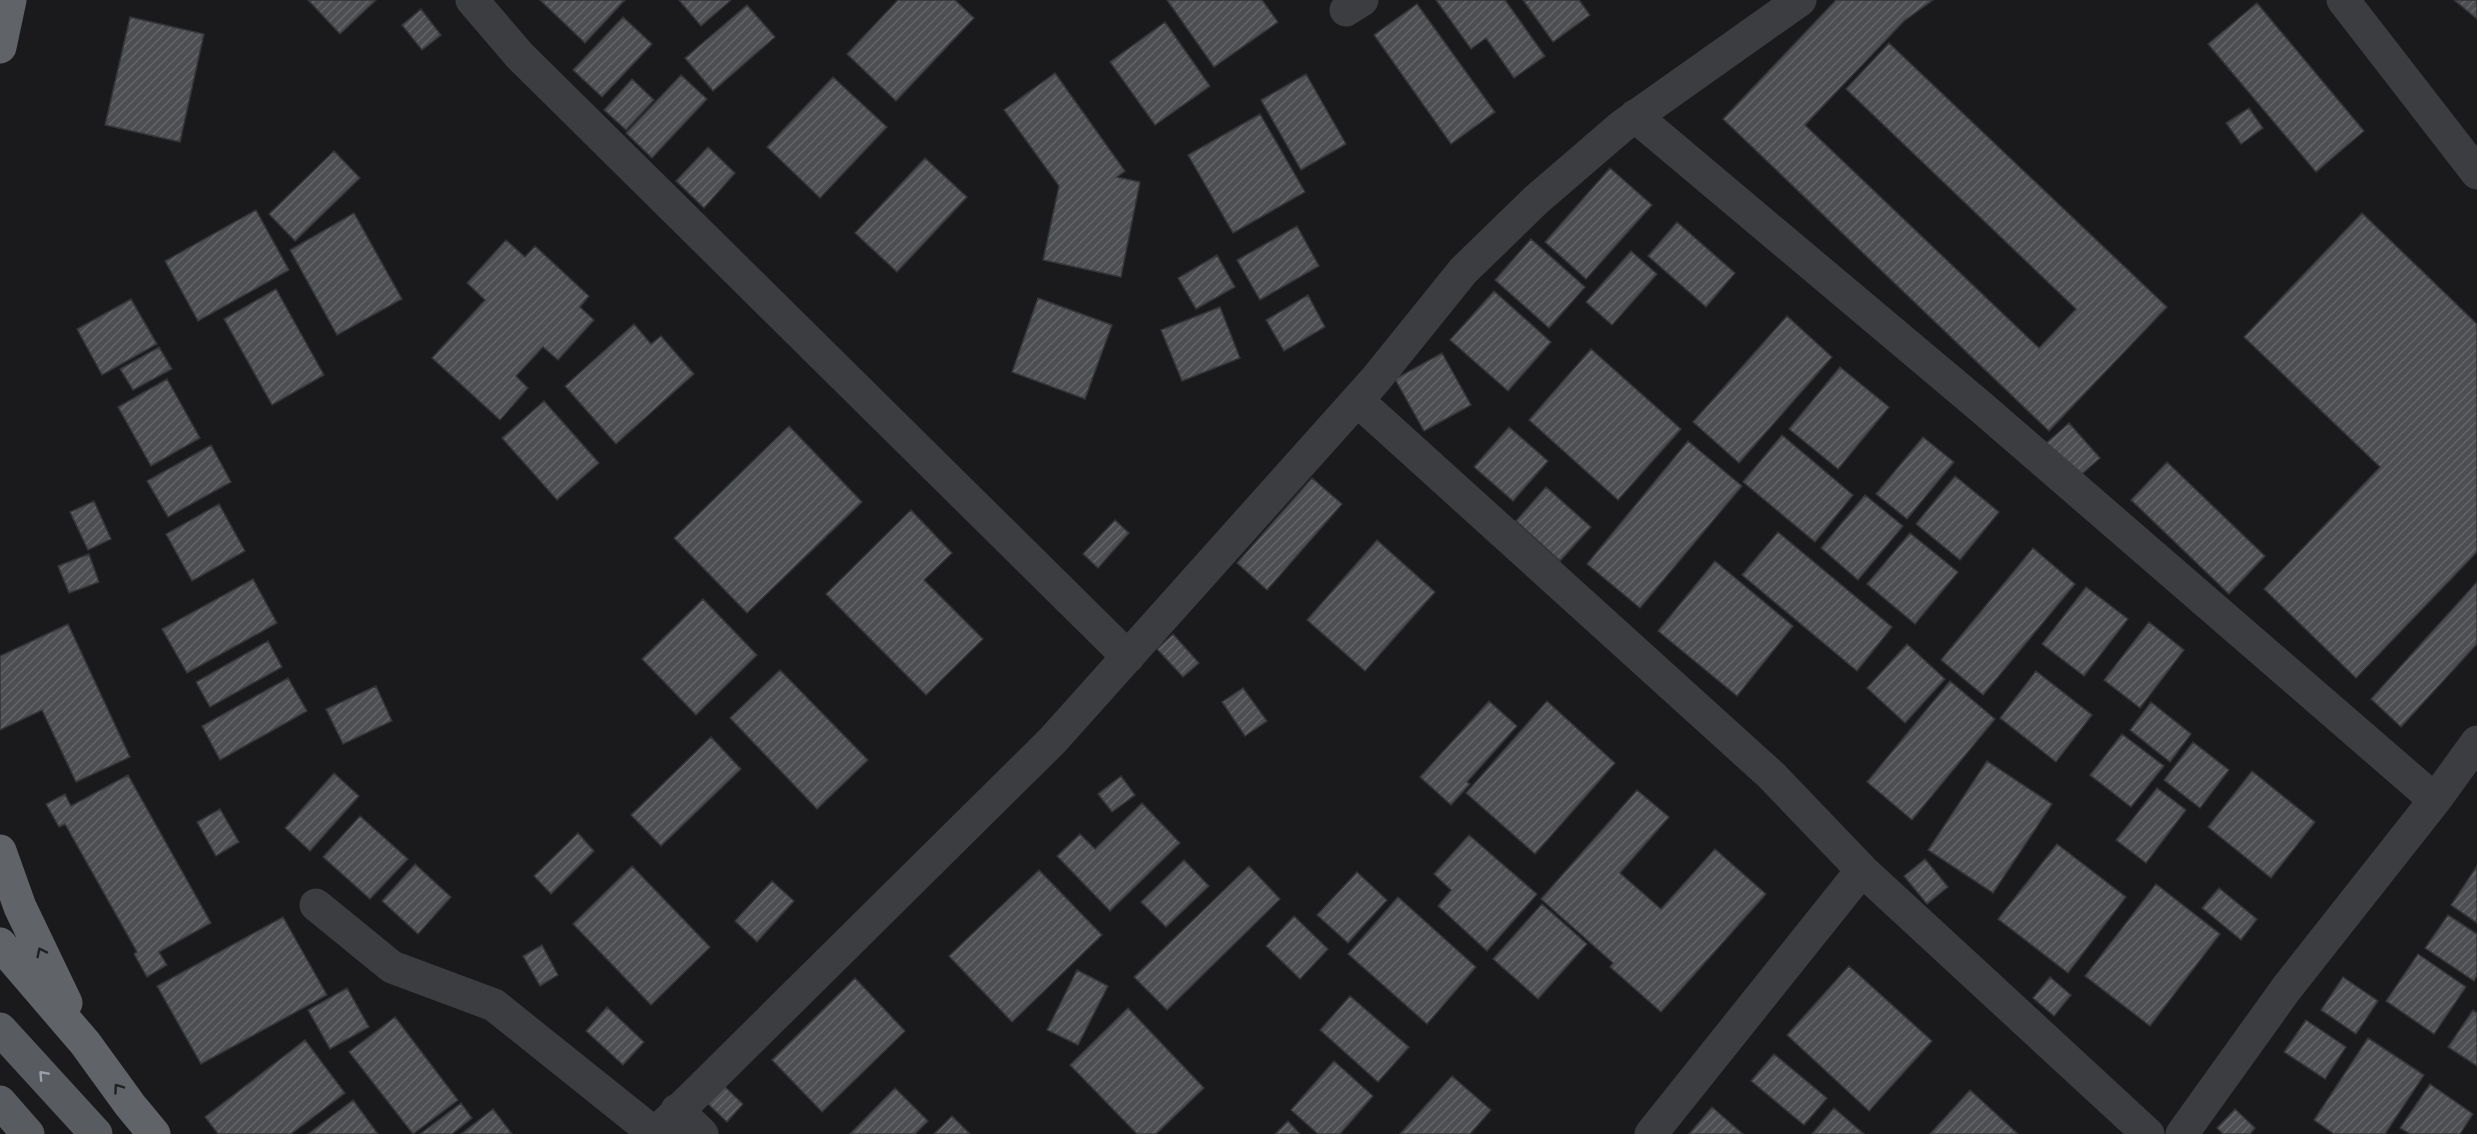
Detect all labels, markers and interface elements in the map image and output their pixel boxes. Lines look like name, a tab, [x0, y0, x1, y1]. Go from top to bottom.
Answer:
one-way arrow	[37, 948, 49, 959]
one-way arrow	[39, 1072, 50, 1083]
one-way arrow	[114, 1084, 125, 1095]

